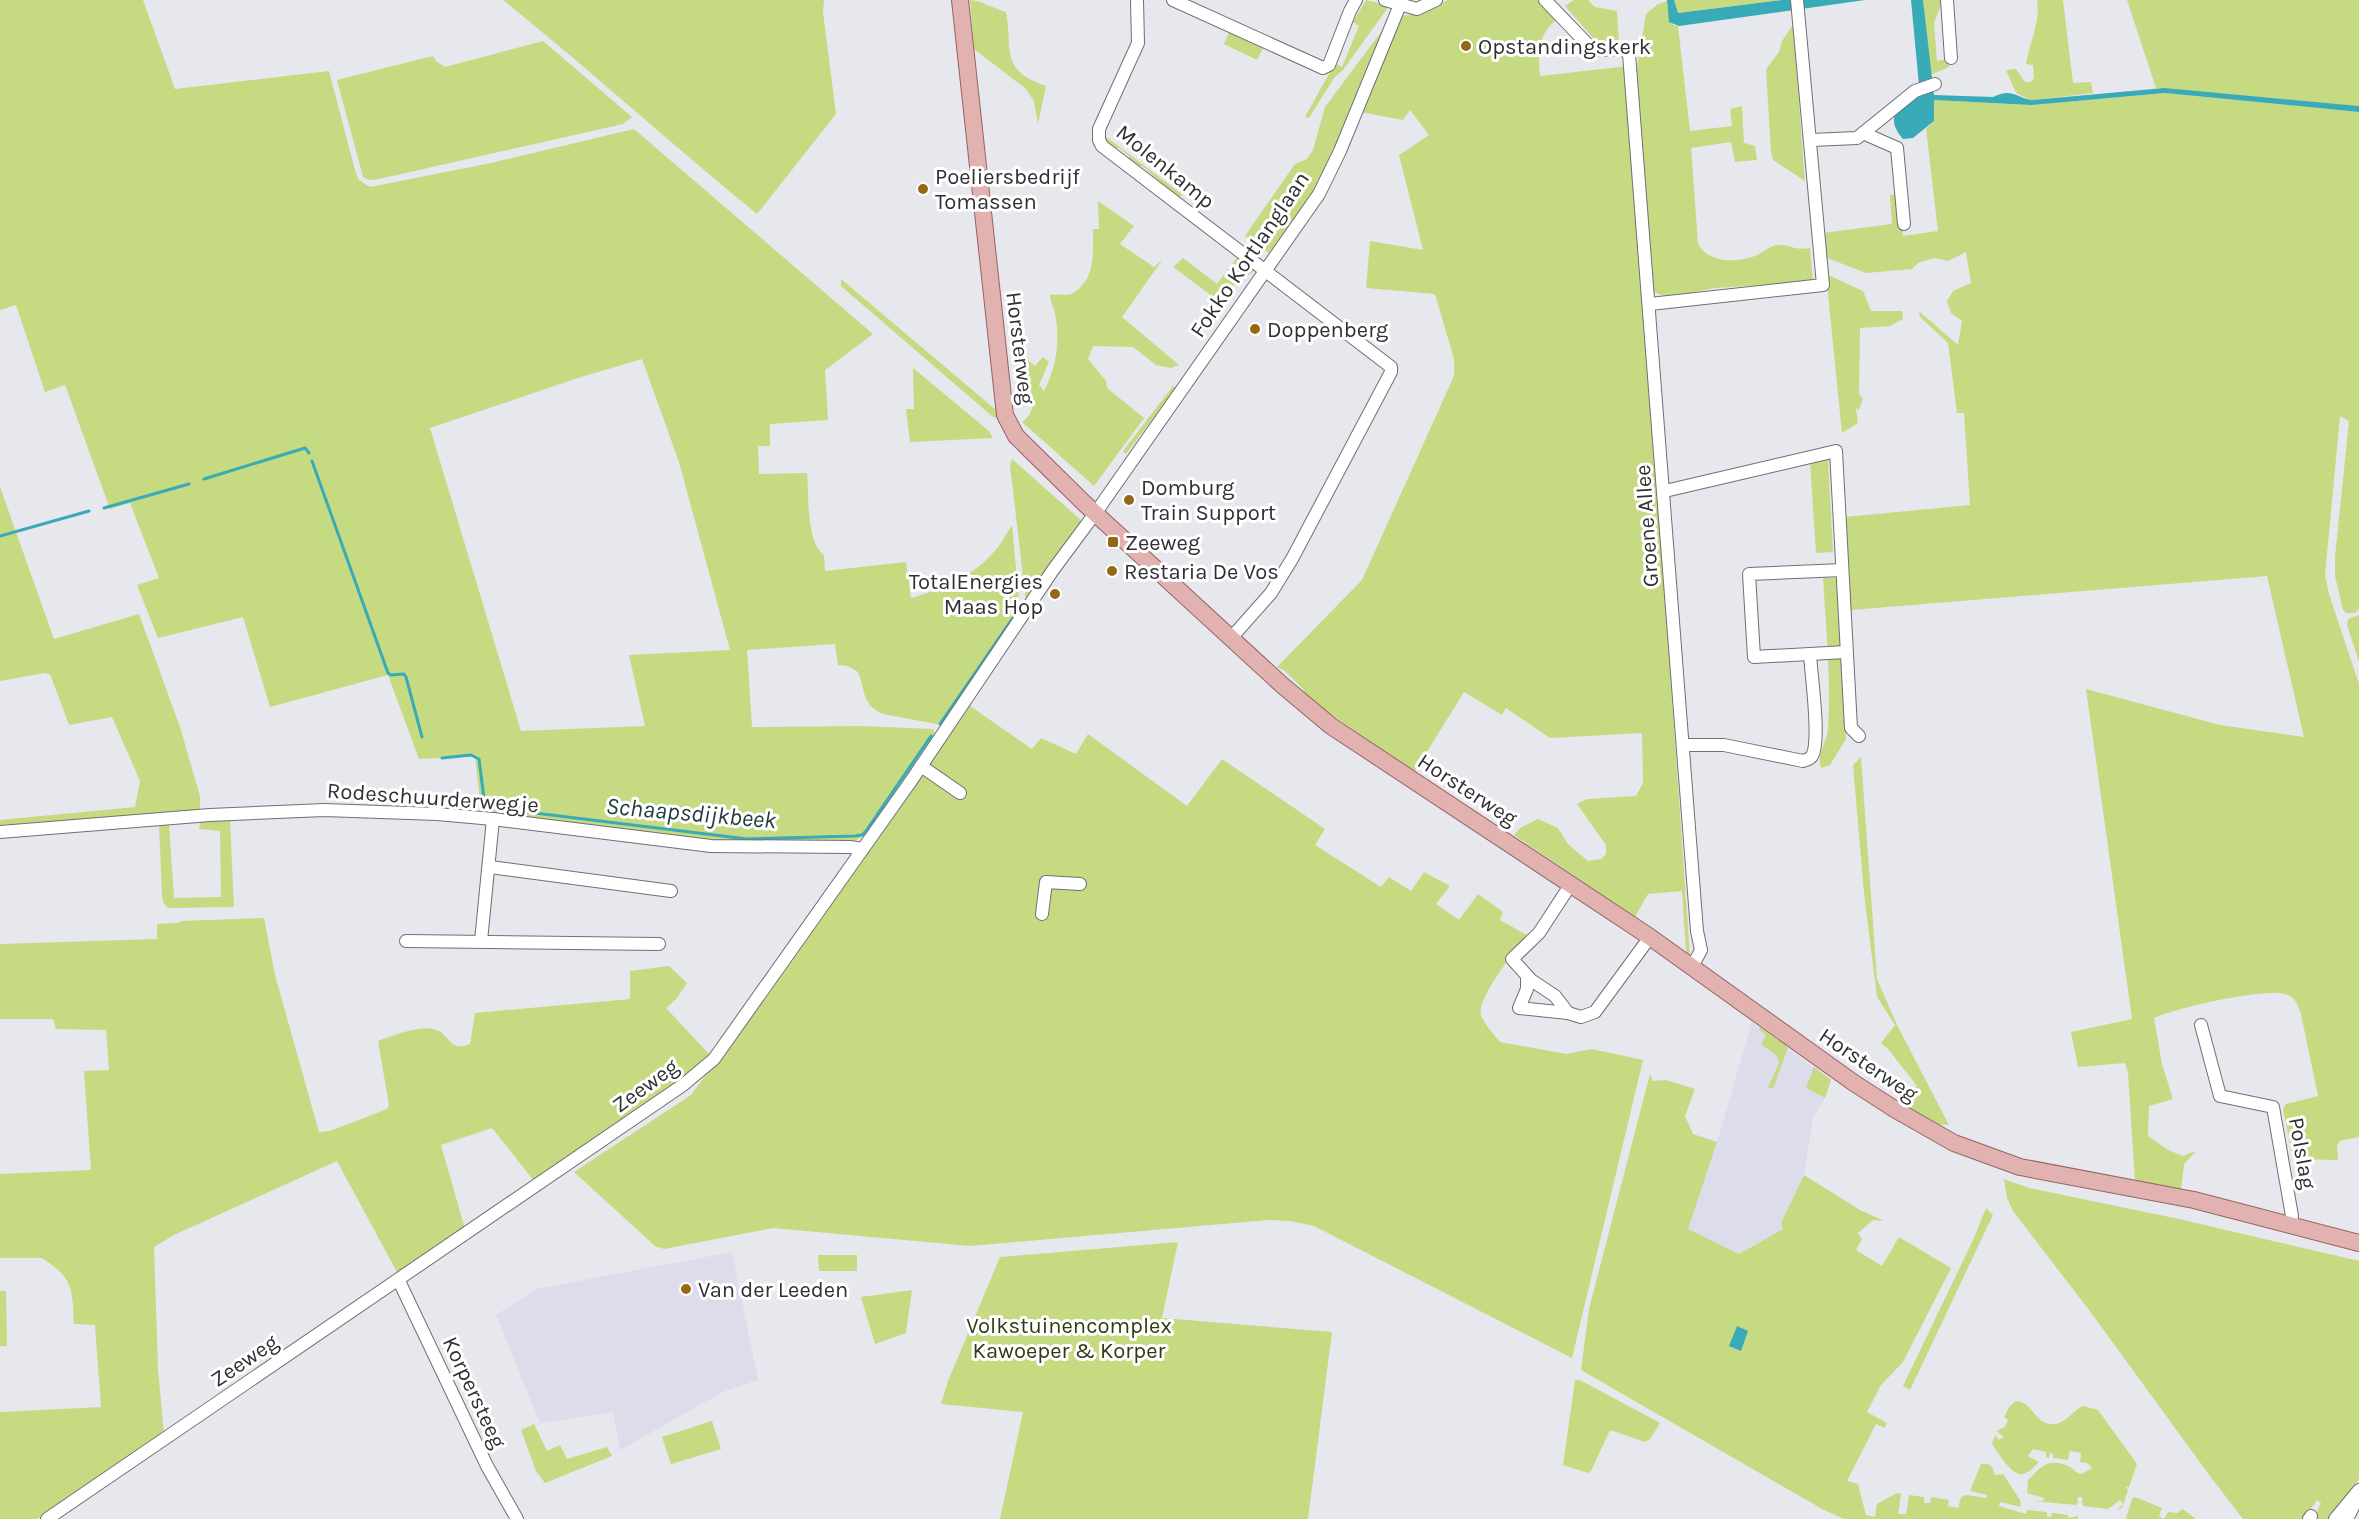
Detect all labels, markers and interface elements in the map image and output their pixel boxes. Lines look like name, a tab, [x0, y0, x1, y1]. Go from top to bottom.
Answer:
place label: Opstandingskerk	[1478, 34, 1651, 60]
marker: Opstandingskerk	[1459, 39, 1473, 53]
street label: Molenkamp	[1111, 119, 1220, 214]
place label: Poeliersbedrijf Tomassen	[935, 164, 1080, 215]
street label: Fokko Kortlanglaan	[1185, 167, 1315, 342]
marker: Poeliersbedrijf Tomassen	[916, 182, 930, 196]
street label: Horsterweg	[1000, 290, 1040, 407]
place label: Doppenberg	[1267, 317, 1389, 343]
marker: Doppenberg	[1248, 322, 1262, 336]
street label: Groene Allee	[1630, 464, 1664, 588]
place label: Domburg Train Support	[1141, 475, 1276, 526]
marker: Domburg Train Support	[1122, 493, 1136, 507]
place label: Zeeweg	[1125, 530, 1201, 556]
marker: Zeeweg	[1106, 535, 1120, 549]
place label: Restaria De Vos	[1124, 559, 1279, 585]
marker: Restaria De Vos	[1105, 564, 1119, 578]
place label: TotalEnergies Maas Hop	[909, 569, 1043, 620]
marker: TotalEnergies Maas Hop	[1048, 587, 1062, 601]
street label: Horsterweg	[1413, 748, 1523, 832]
street label: Rodeschuurderwegje	[326, 778, 540, 818]
water label: Schaapsdijkbeek	[605, 792, 778, 834]
street label: Horsterweg	[1814, 1022, 1923, 1108]
street label: Zeeweg	[608, 1053, 684, 1118]
street label: Polslag	[2283, 1115, 2321, 1192]
place label: Van der Leeden	[698, 1277, 848, 1303]
marker: Van der Leeden	[679, 1282, 693, 1296]
park label: Volkstuinencomplex Kawoeper & Korper	[966, 1313, 1172, 1364]
street label: Zeeweg	[206, 1329, 284, 1393]
street label: Korpersteeg	[437, 1332, 512, 1453]

